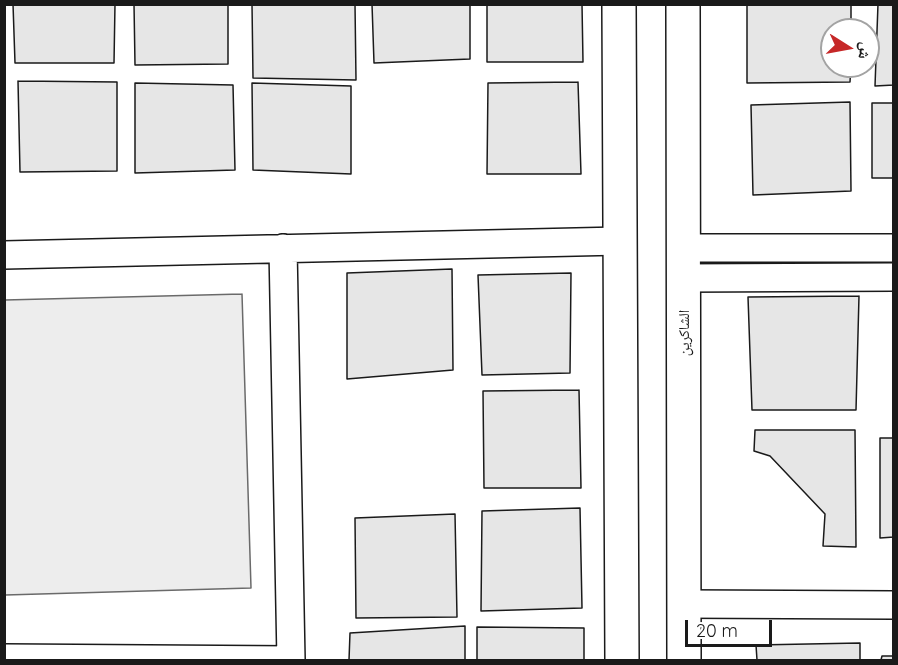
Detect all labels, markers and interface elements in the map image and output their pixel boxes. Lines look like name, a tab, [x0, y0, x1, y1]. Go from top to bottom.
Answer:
north arrow	[820, 18, 880, 78]
text: ش	[854, 41, 877, 61]
street label: الشاكرين	[675, 310, 693, 356]
scale bar	[688, 608, 775, 646]
text: 20 m	[696, 619, 738, 642]

